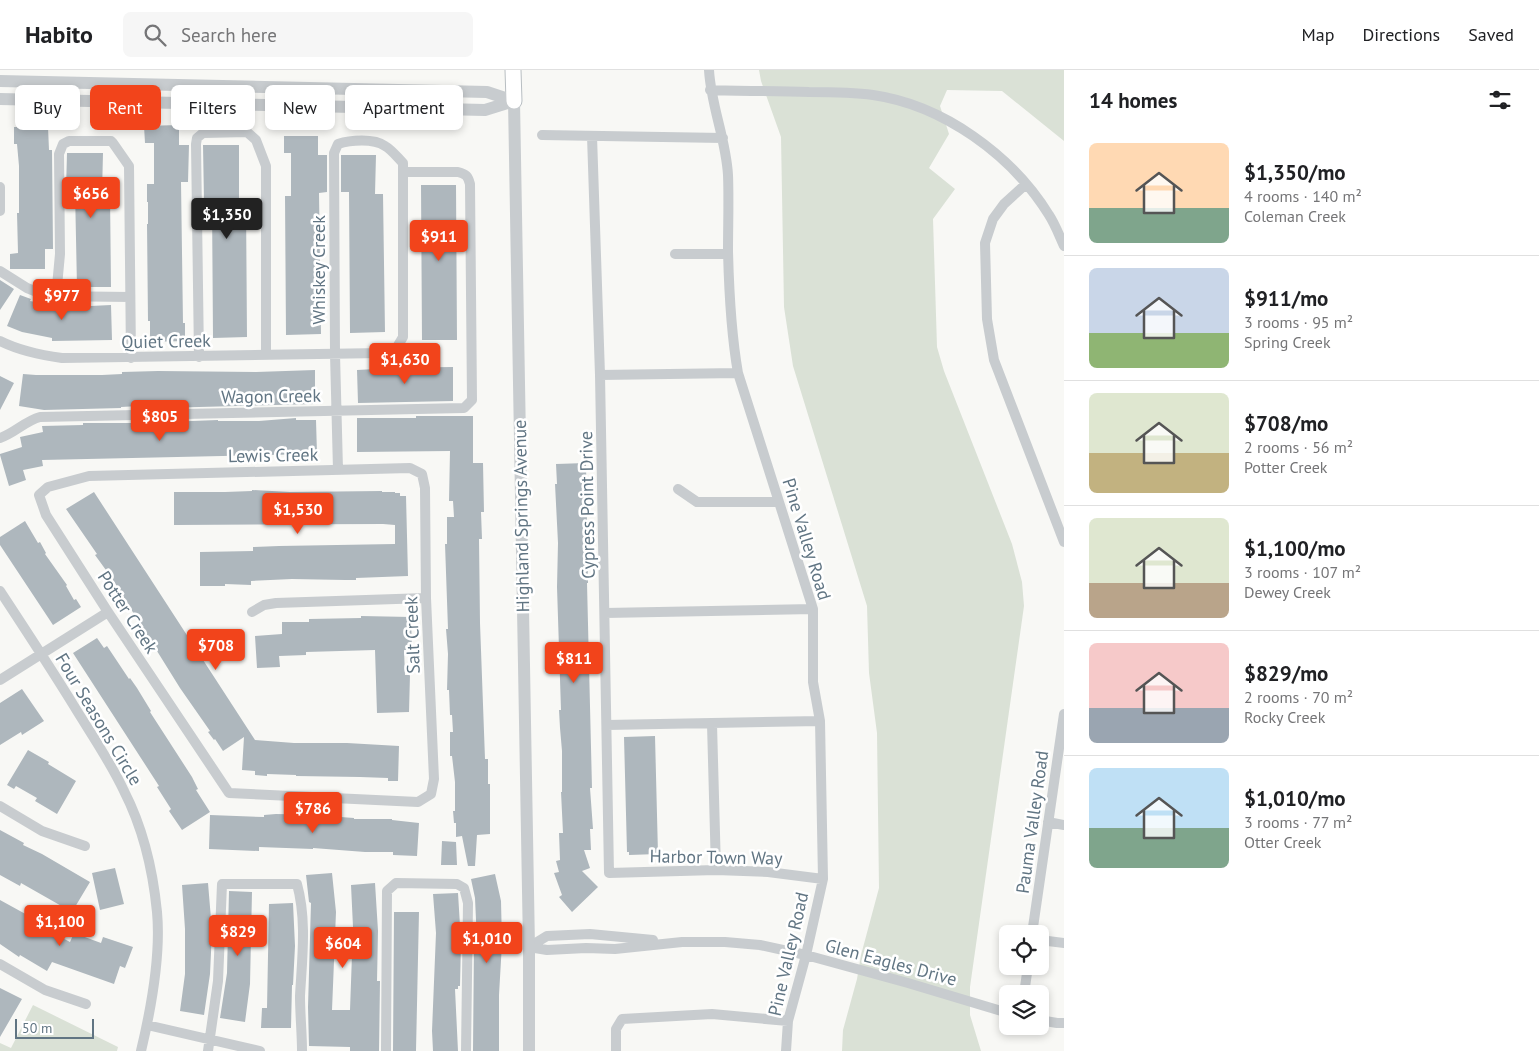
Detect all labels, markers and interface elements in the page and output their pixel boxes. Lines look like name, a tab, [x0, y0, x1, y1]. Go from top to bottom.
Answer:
search box	[123, 12, 473, 57]
text: Habito	[25, 19, 93, 50]
icon: search	[141, 21, 169, 49]
text: Search here	[181, 23, 277, 47]
text: Map	[1302, 23, 1334, 46]
text: Directions	[1362, 23, 1440, 46]
text: Saved	[1468, 23, 1514, 46]
chip: Buy	[15, 85, 80, 130]
chip: Rent	[90, 85, 161, 130]
chip: Filters	[171, 85, 255, 130]
chip: New	[265, 85, 335, 130]
chip: Apartment	[345, 85, 463, 130]
icon: filters	[1486, 86, 1514, 114]
text: 14 homes	[1089, 87, 1177, 114]
text: $1,350/mo	[1244, 159, 1346, 186]
icon: home	[1129, 163, 1189, 223]
pin: $656	[61, 176, 121, 219]
text: $656	[73, 183, 109, 203]
text: 4 rooms · 140 m²	[1244, 186, 1362, 206]
pin: $1,350	[186, 198, 268, 240]
text: $1,350	[202, 204, 252, 224]
text: Coleman Creek	[1244, 206, 1346, 226]
street label: Whiskey Creek	[307, 215, 330, 325]
pin: $911	[409, 220, 469, 262]
text: $911	[421, 226, 457, 246]
pin: $977	[32, 278, 92, 321]
text: $977	[44, 285, 80, 305]
text: $911/mo	[1244, 285, 1328, 312]
icon: home	[1129, 288, 1189, 348]
text: 3 rooms · 95 m²	[1244, 312, 1353, 332]
street label: Quiet Creek	[121, 329, 211, 353]
text: Spring Creek	[1244, 332, 1331, 352]
pin: $1,630	[364, 342, 446, 385]
text: $1,630	[380, 349, 430, 369]
street label: Wagon Creek	[221, 384, 321, 408]
pin: $805	[130, 400, 190, 442]
text: $805	[142, 406, 178, 426]
text: $708/mo	[1244, 410, 1328, 437]
icon: home	[1129, 413, 1189, 473]
street label: Highland Springs Avenue	[508, 419, 534, 613]
street label: Cypress Point Drive	[574, 431, 600, 579]
text: 2 rooms · 56 m²	[1244, 437, 1353, 457]
street label: Lewis Creek	[228, 443, 319, 467]
text: Potter Creek	[1244, 457, 1328, 477]
street label: Pine Valley Road	[778, 475, 836, 603]
pin: $1,530	[257, 492, 339, 535]
text: $1,530	[273, 499, 323, 519]
text: $1,100/mo	[1244, 535, 1346, 562]
icon: home	[1129, 538, 1189, 598]
text: 3 rooms · 107 m²	[1244, 562, 1361, 582]
street label: Potter Creek	[93, 566, 163, 658]
text: Dewey Creek	[1244, 582, 1331, 602]
street label: Salt Creek	[399, 596, 425, 674]
pin: $708	[186, 628, 246, 671]
text: $708	[198, 635, 234, 655]
pin: $811	[544, 642, 604, 684]
text: $811	[556, 648, 592, 668]
street label: Four Seasons Circle	[50, 649, 148, 789]
text: $829/mo	[1244, 660, 1328, 687]
icon: home	[1129, 663, 1189, 723]
text: 2 rooms · 70 m²	[1244, 687, 1353, 707]
text: Rocky Creek	[1244, 707, 1325, 727]
street label: Pauma Valley Road	[1011, 749, 1053, 895]
text: $1,010/mo	[1244, 785, 1346, 812]
icon: home	[1129, 788, 1189, 848]
pin: $786	[283, 792, 343, 834]
text: $786	[295, 798, 331, 818]
text: 3 rooms · 77 m²	[1244, 812, 1352, 832]
text: Otter Creek	[1244, 832, 1322, 852]
street label: Harbor Town Way	[649, 844, 783, 870]
street label: Pine Valley Road	[763, 890, 813, 1018]
pin: $1,100	[19, 904, 101, 947]
text: $1,100	[35, 911, 85, 931]
pin: $829	[208, 914, 268, 957]
text: $829	[220, 921, 256, 941]
pin: $1,010	[446, 922, 528, 964]
map controls	[999, 925, 1049, 1035]
button: locate	[999, 925, 1049, 975]
pin: $604	[313, 926, 373, 969]
text: $1,010	[462, 928, 512, 948]
text: $604	[325, 933, 361, 953]
street label: Glen Eagles Drive	[823, 933, 959, 991]
button: layers	[999, 985, 1049, 1035]
scale bar	[15, 1016, 94, 1039]
text: 50 m	[22, 1019, 52, 1037]

